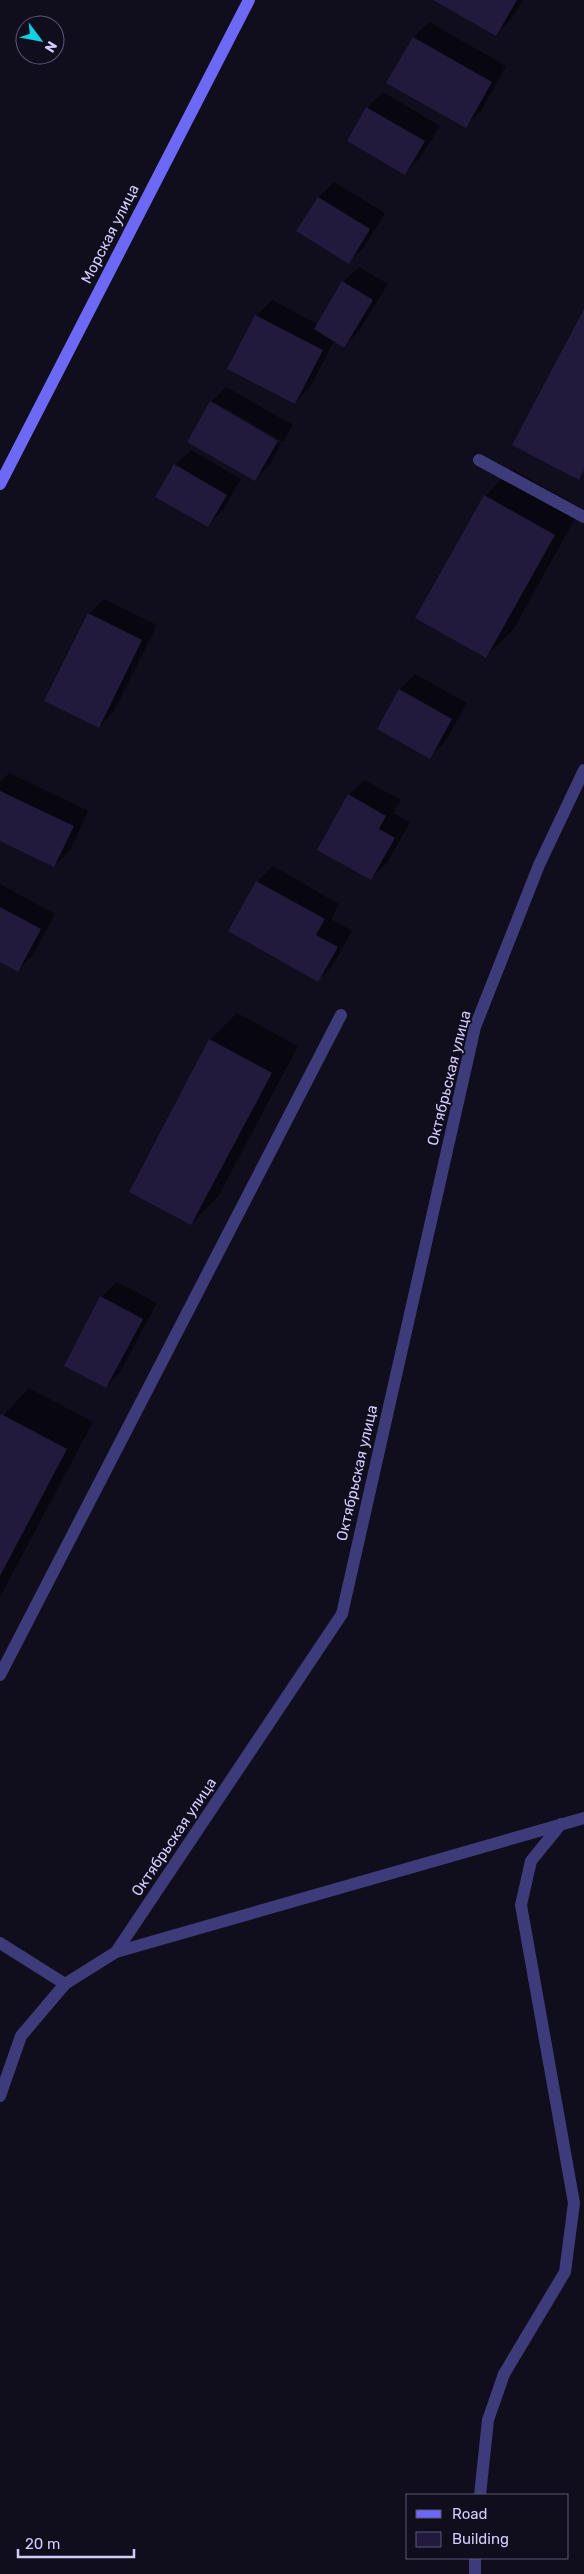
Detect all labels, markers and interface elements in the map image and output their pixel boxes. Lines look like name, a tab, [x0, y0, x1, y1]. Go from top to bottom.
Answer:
north arrow	[15, 15, 65, 65]
text: N	[41, 38, 60, 55]
street label: Морская улица	[77, 181, 143, 287]
street label: Октябрьская улица	[423, 1008, 475, 1148]
street label: Октябрьская улица	[333, 1403, 381, 1543]
street label: Октябрьская улица	[128, 1774, 220, 1900]
legend	[406, 2494, 569, 2559]
text: Road	[452, 2505, 488, 2523]
scale bar	[18, 2526, 134, 2558]
text: Building	[452, 2530, 509, 2548]
text: 20 m	[25, 2535, 60, 2553]

